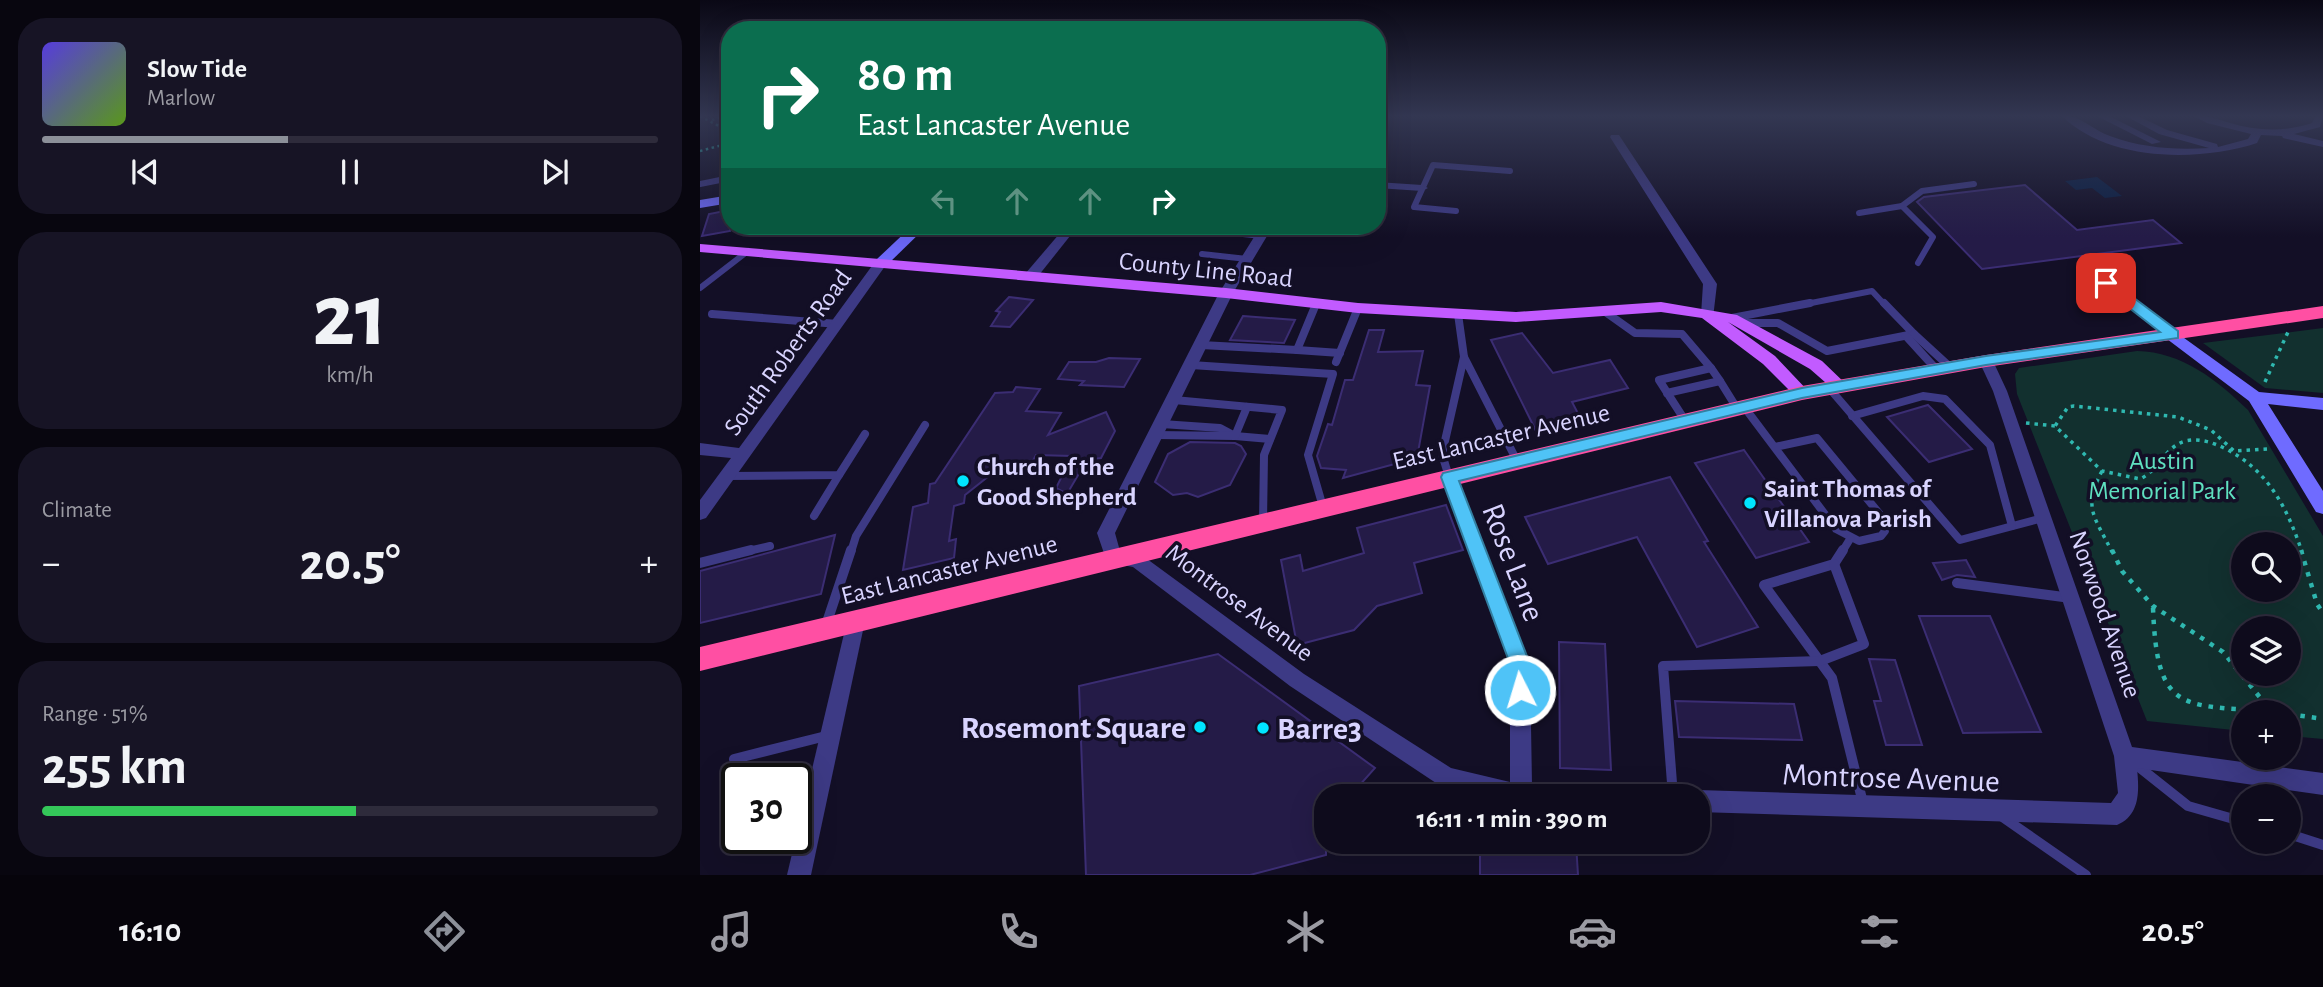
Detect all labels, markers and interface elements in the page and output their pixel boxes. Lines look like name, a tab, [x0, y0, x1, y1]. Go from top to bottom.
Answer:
icon: right	[742, 49, 833, 140]
text: 80 m	[857, 51, 954, 100]
text: Slow Tide	[147, 56, 247, 82]
text: Marlow	[147, 87, 215, 110]
text: East Lancaster Avenue	[857, 109, 1130, 141]
icon: previous	[126, 153, 164, 191]
icon: pause	[331, 153, 369, 191]
icon: next	[536, 153, 574, 191]
icon: left	[925, 182, 963, 220]
icon: ahead	[998, 182, 1036, 220]
icon: ahead	[1071, 182, 1109, 220]
icon: right	[1144, 182, 1182, 220]
street label: County Line Road	[1118, 248, 1294, 292]
pin	[2076, 253, 2136, 313]
icon: arrive	[2087, 264, 2125, 302]
street label: South Roberts Road	[719, 265, 856, 440]
text: 21	[312, 271, 388, 362]
text: km/h	[326, 364, 374, 387]
street label: East Lancaster Avenue	[1390, 399, 1612, 475]
park label: Austin Memorial Park	[2088, 448, 2236, 504]
place label: Church of the Good Shepherd	[977, 454, 1137, 510]
marker: Church of the Good Shepherd	[955, 473, 971, 489]
place label: Saint Thomas of Villanova Parish	[1764, 476, 1933, 532]
marker: Saint Thomas of Villanova Parish	[1742, 495, 1758, 511]
text: Climate	[42, 499, 112, 522]
street label: Rose Lane	[1476, 499, 1550, 626]
street label: Norwood Avenue	[2064, 528, 2146, 701]
street label: East Lancaster Avenue	[838, 531, 1060, 609]
map controls	[2231, 532, 2301, 854]
button: search	[2231, 532, 2301, 602]
text: 20.5°	[299, 537, 401, 589]
street label: Montrose Avenue	[1161, 539, 1318, 666]
text: −	[42, 545, 60, 583]
text: +	[640, 545, 658, 583]
button: layers	[2231, 616, 2301, 686]
position arrow	[1483, 653, 1557, 727]
button: +	[2231, 700, 2301, 770]
text: Range · 51%	[42, 703, 148, 726]
place label: Rosemont Square	[961, 712, 1186, 744]
place label: Barre3	[1277, 713, 1362, 745]
marker: Rosemont Square	[1192, 719, 1208, 735]
marker: Barre3	[1255, 720, 1271, 736]
text: 255 km	[42, 741, 187, 793]
street label: Montrose Avenue	[1782, 758, 2000, 798]
speed limit sign: 30	[721, 763, 812, 854]
button: −	[2231, 784, 2301, 854]
text: 16:11 · 1 min · 390 m	[1416, 806, 1608, 832]
icon: directions	[420, 907, 469, 956]
icon: music	[707, 907, 756, 956]
icon: phone	[994, 907, 1043, 956]
icon: climate	[1281, 907, 1330, 956]
icon: car	[1568, 907, 1617, 956]
icon: filters	[1855, 907, 1904, 956]
text: 16:10	[119, 915, 182, 947]
text: 20.5°	[2142, 915, 2204, 947]

